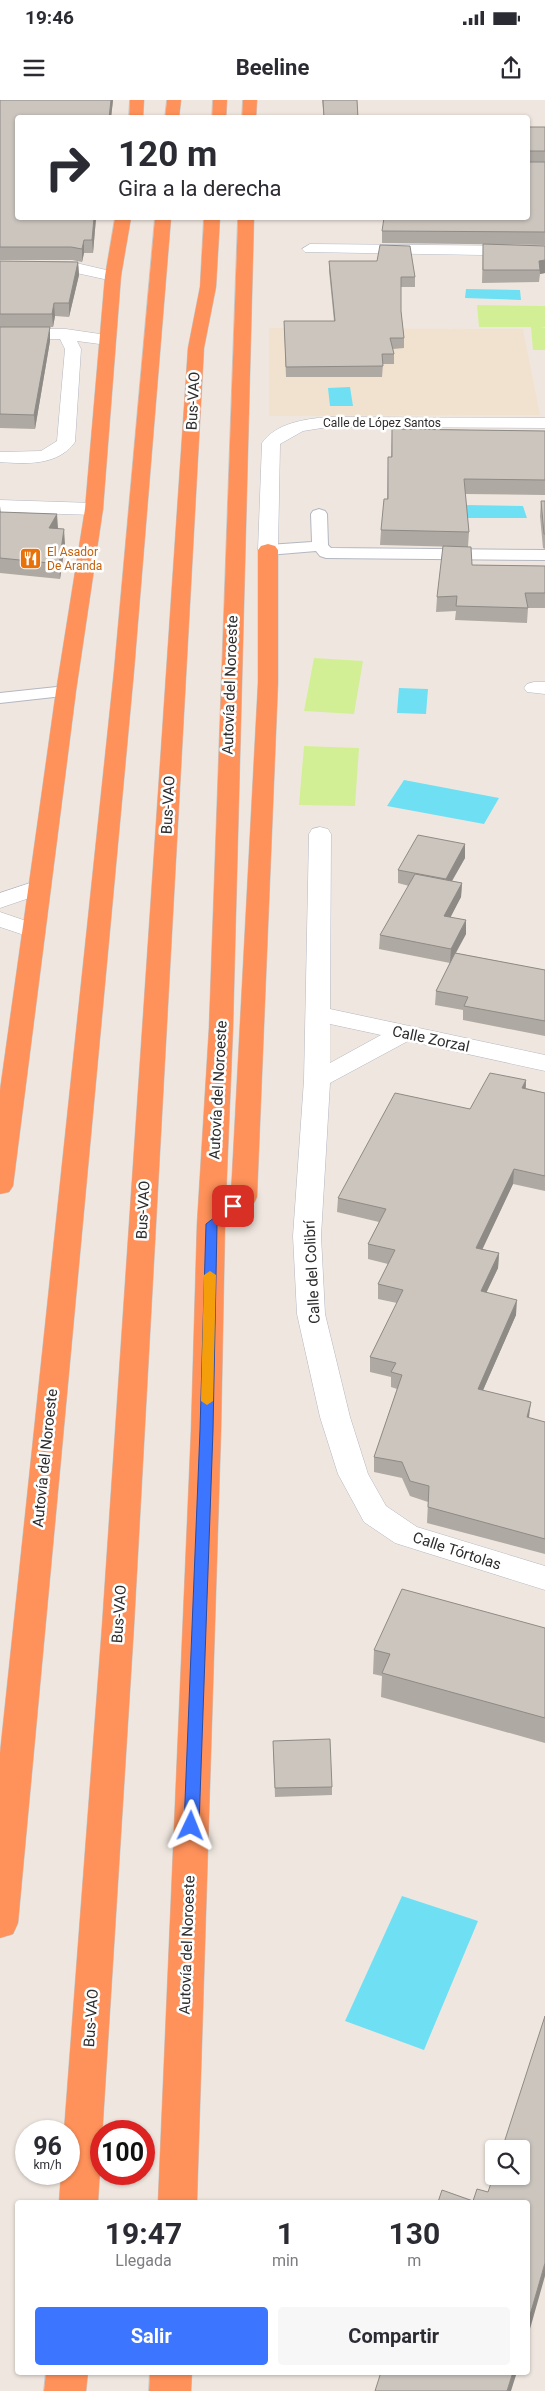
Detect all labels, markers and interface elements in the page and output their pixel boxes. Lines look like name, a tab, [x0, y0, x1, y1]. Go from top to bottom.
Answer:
text: 19:46	[25, 6, 74, 29]
icon: menu	[20, 54, 48, 82]
icon: share	[497, 54, 525, 82]
text: Beeline	[236, 55, 309, 80]
text: 120 m	[118, 134, 217, 175]
icon: right	[35, 135, 100, 200]
text: Gira a la derecha	[118, 176, 282, 201]
street label: Bus-VAO	[182, 371, 204, 431]
street label: Calle de López Santos	[323, 416, 441, 430]
place label: El Asador De Aranda	[47, 545, 102, 573]
restaurant icon: El Asador De Aranda	[19, 547, 43, 571]
street label: Autovía del Noroeste	[219, 615, 241, 755]
street label: Bus-VAO	[157, 775, 179, 835]
street label: Autovía del Noroeste	[205, 1020, 231, 1160]
street label: Calle Zorzal	[391, 1022, 471, 1056]
street label: Bus-VAO	[132, 1180, 154, 1240]
pin	[212, 1185, 254, 1227]
icon: arrive	[219, 1192, 247, 1220]
street label: Calle del Colibrí	[300, 1219, 324, 1324]
street label: Autovía del Noroeste	[29, 1388, 61, 1528]
street label: Calle Tórtolas	[411, 1528, 503, 1574]
street label: Bus-VAO	[108, 1584, 130, 1644]
position arrow	[164, 1799, 216, 1851]
street label: Autovía del Noroeste	[176, 1875, 198, 2015]
street label: Bus-VAO	[80, 1988, 102, 2048]
speed limit sign: 100	[90, 2120, 155, 2185]
text: 96	[33, 2132, 62, 2161]
map controls	[485, 2140, 530, 2185]
button: search	[485, 2140, 530, 2185]
text: km/h	[33, 2158, 62, 2172]
text: 19:47	[105, 2216, 182, 2251]
text: 1	[277, 2216, 294, 2251]
text: 130	[389, 2216, 440, 2251]
text: Llegada	[115, 2251, 172, 2270]
text: min	[272, 2251, 299, 2270]
text: m	[407, 2251, 421, 2270]
button: Salir	[35, 2307, 268, 2365]
button: Compartir	[278, 2307, 510, 2365]

